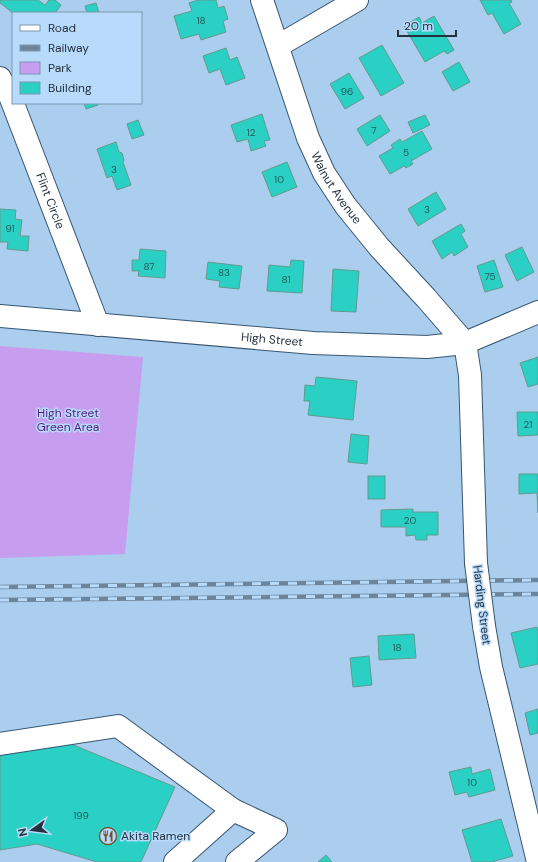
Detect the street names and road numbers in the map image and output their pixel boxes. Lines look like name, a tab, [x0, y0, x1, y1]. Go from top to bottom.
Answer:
street label: Walnut Avenue	[307, 149, 365, 227]
street label: Flint Circle	[32, 171, 68, 231]
street label: High Street	[240, 329, 304, 350]
street label: Harding Street	[469, 564, 495, 646]

